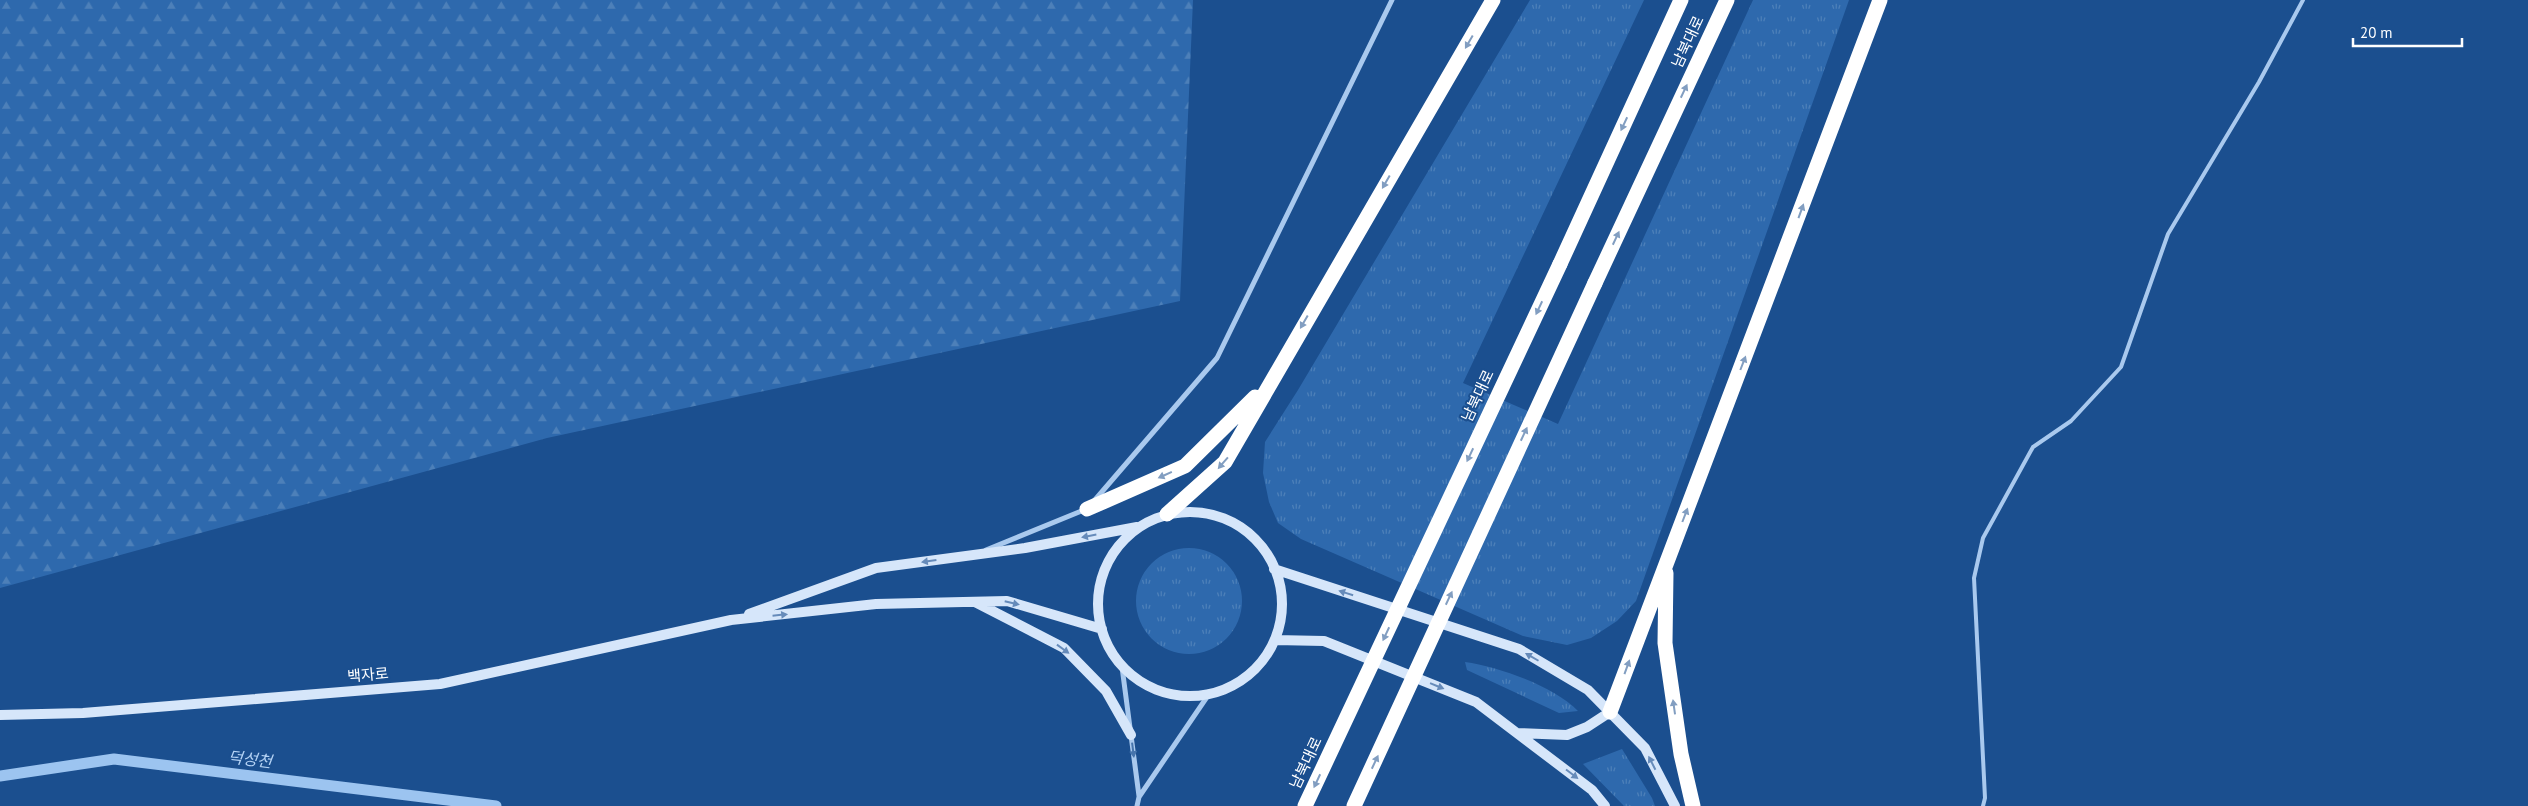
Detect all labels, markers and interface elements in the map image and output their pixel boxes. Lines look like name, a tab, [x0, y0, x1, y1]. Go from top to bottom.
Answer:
street label: 남북대로	[1667, 13, 1708, 71]
scale bar	[2353, 15, 2462, 47]
text: 20 m	[2360, 23, 2393, 42]
one-way arrow	[1464, 35, 1473, 49]
one-way arrow	[1681, 84, 1689, 98]
one-way arrow	[1620, 117, 1628, 131]
one-way arrow	[1382, 176, 1391, 189]
one-way arrow	[1797, 203, 1805, 218]
one-way arrow	[1612, 231, 1620, 245]
one-way arrow	[1535, 301, 1543, 315]
one-way arrow	[1300, 316, 1309, 329]
one-way arrow	[1739, 355, 1747, 370]
street label: 남북대로	[1457, 367, 1498, 425]
one-way arrow	[1521, 427, 1529, 441]
one-way arrow	[1466, 448, 1474, 462]
one-way arrow	[1217, 456, 1228, 469]
one-way arrow	[1158, 471, 1172, 479]
one-way arrow	[1681, 507, 1689, 522]
one-way arrow	[1081, 533, 1097, 541]
one-way arrow	[921, 557, 937, 565]
one-way arrow	[1338, 588, 1353, 596]
one-way arrow	[1446, 591, 1454, 605]
one-way arrow	[1004, 599, 1019, 607]
one-way arrow	[772, 610, 788, 618]
one-way arrow	[1382, 627, 1390, 641]
one-way arrow	[1056, 644, 1069, 655]
one-way arrow	[1526, 653, 1539, 662]
one-way arrow	[1624, 659, 1631, 674]
street label: 백자로	[347, 663, 389, 686]
one-way arrow	[1430, 682, 1445, 690]
one-way arrow	[1670, 698, 1678, 714]
street label: 남북대로	[1285, 734, 1326, 792]
one-way arrow	[1129, 743, 1137, 759]
water label: 덕성천	[227, 746, 275, 772]
one-way arrow	[1371, 755, 1379, 769]
one-way arrow	[1648, 755, 1656, 770]
one-way arrow	[1565, 769, 1578, 780]
one-way arrow	[1312, 774, 1320, 788]

